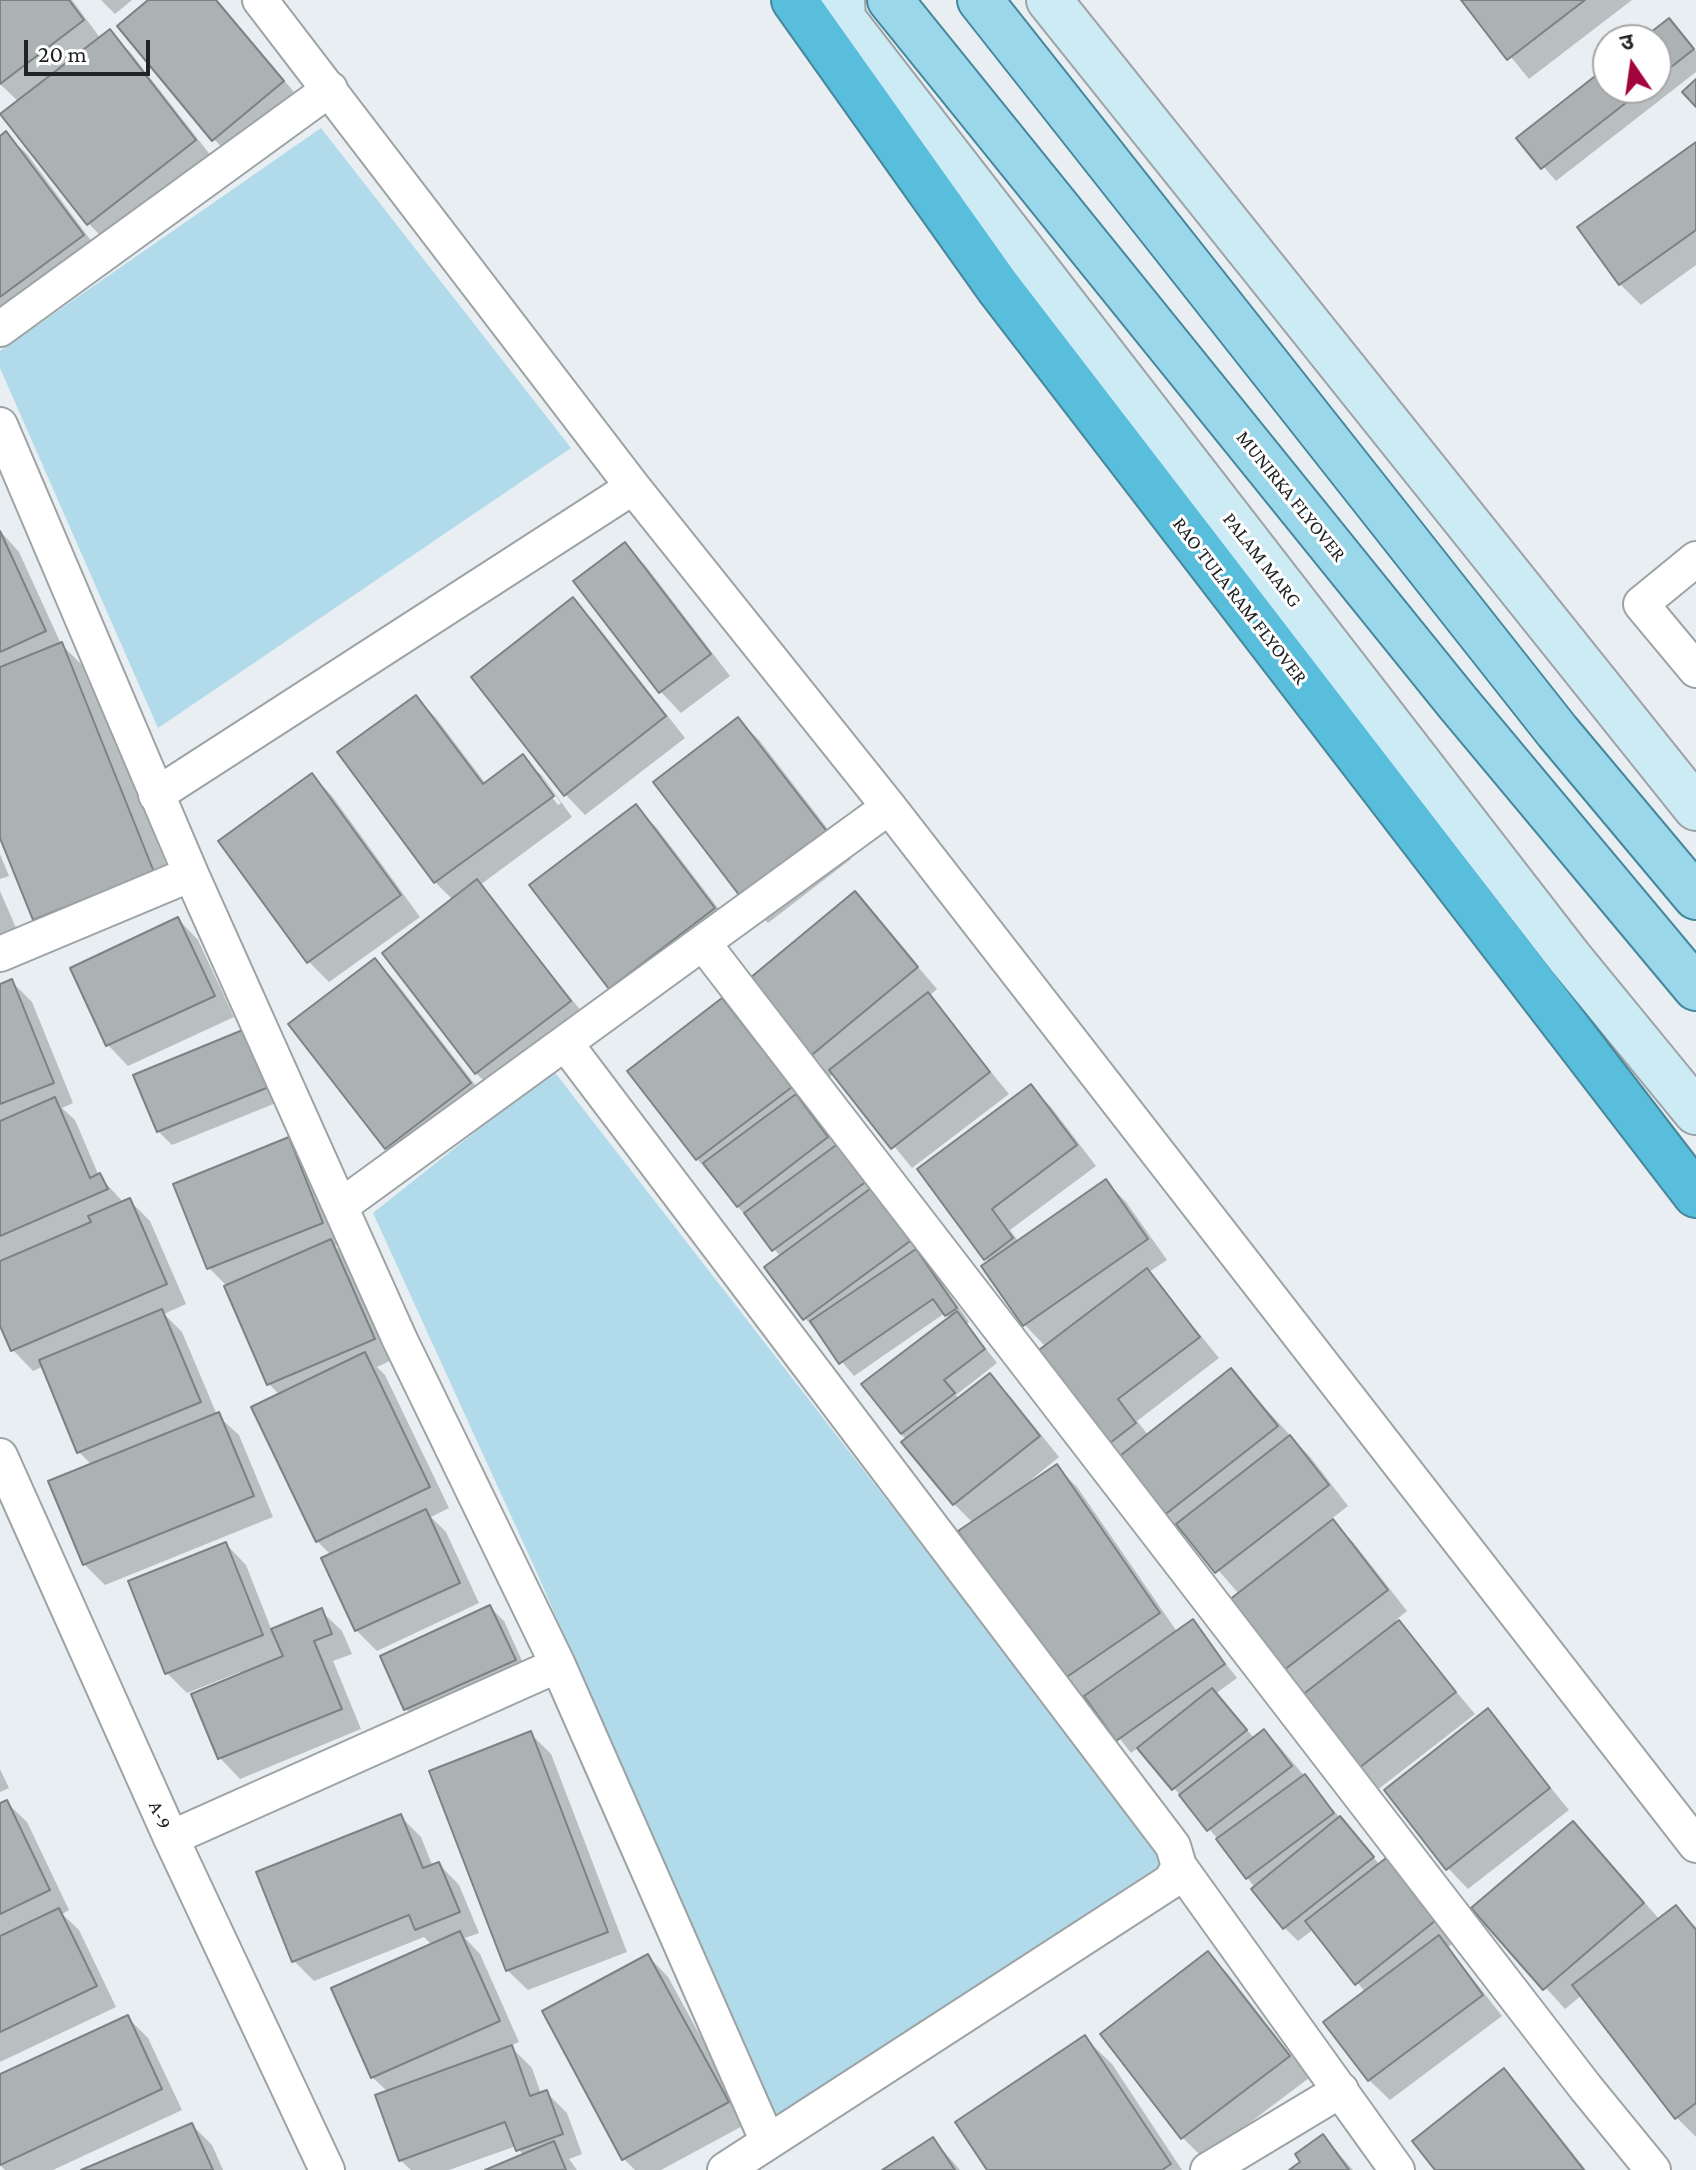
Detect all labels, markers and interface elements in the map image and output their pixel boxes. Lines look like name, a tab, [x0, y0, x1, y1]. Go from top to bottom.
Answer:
scale bar	[28, 24, 154, 74]
north arrow	[1592, 24, 1672, 104]
text: उ	[1618, 28, 1636, 56]
text: 20 m	[38, 40, 87, 67]
street label: MUNIRKA FLYOVER	[1231, 426, 1351, 566]
street label: PALAM MARG	[1217, 508, 1307, 612]
street label: RAO TULA RAM FLYOVER	[1167, 513, 1313, 689]
street label: A-9	[143, 1797, 177, 1833]

